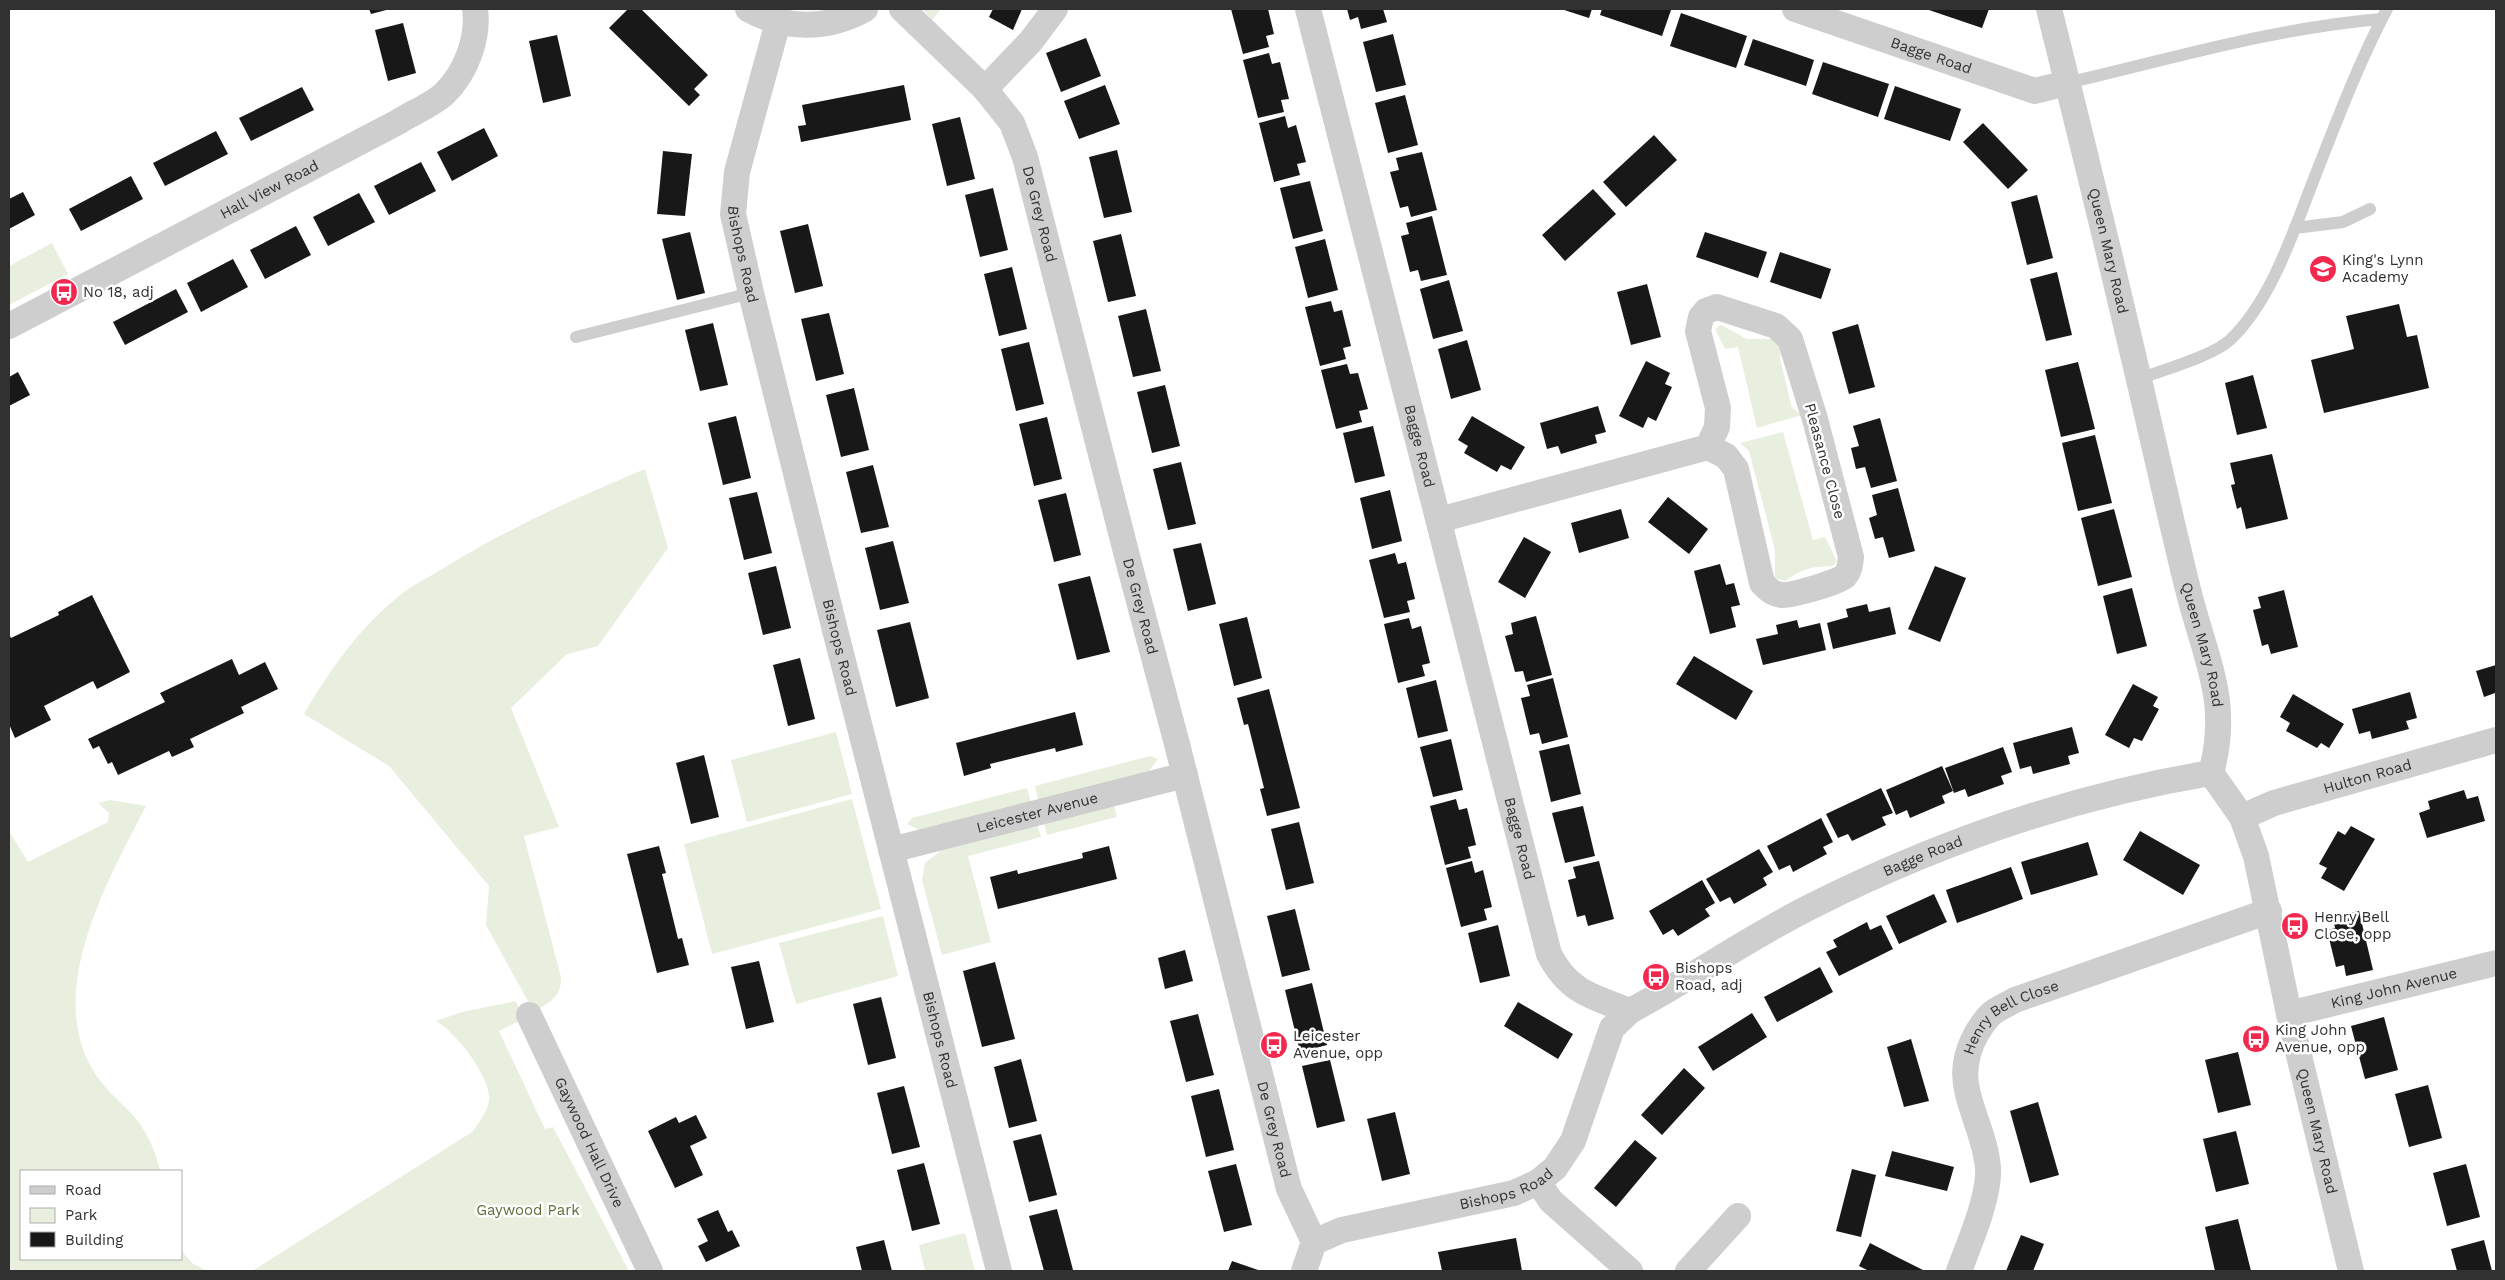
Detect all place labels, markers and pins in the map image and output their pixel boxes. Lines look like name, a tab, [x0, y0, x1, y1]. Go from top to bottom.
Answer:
place label: King's Lynn Academy	[2342, 251, 2424, 286]
school or university icon: King's Lynn Academy	[2308, 254, 2338, 284]
bus stop icon: No 18, adj	[49, 277, 79, 307]
place label: No 18, adj	[83, 283, 154, 301]
place label: Henry Bell Close, opp	[2314, 908, 2391, 943]
bus stop icon: Henry Bell Close, opp	[2280, 911, 2310, 941]
place label: Bishops Road, adj	[1675, 959, 1743, 994]
bus stop icon: Bishops Road, adj	[1641, 962, 1671, 992]
place label: King John Avenue, opp	[2275, 1021, 2365, 1056]
bus stop icon: King John Avenue, opp	[2241, 1024, 2271, 1054]
place label: Leicester Avenue, opp	[1293, 1027, 1383, 1062]
bus stop icon: Leicester Avenue, opp	[1259, 1030, 1289, 1060]

